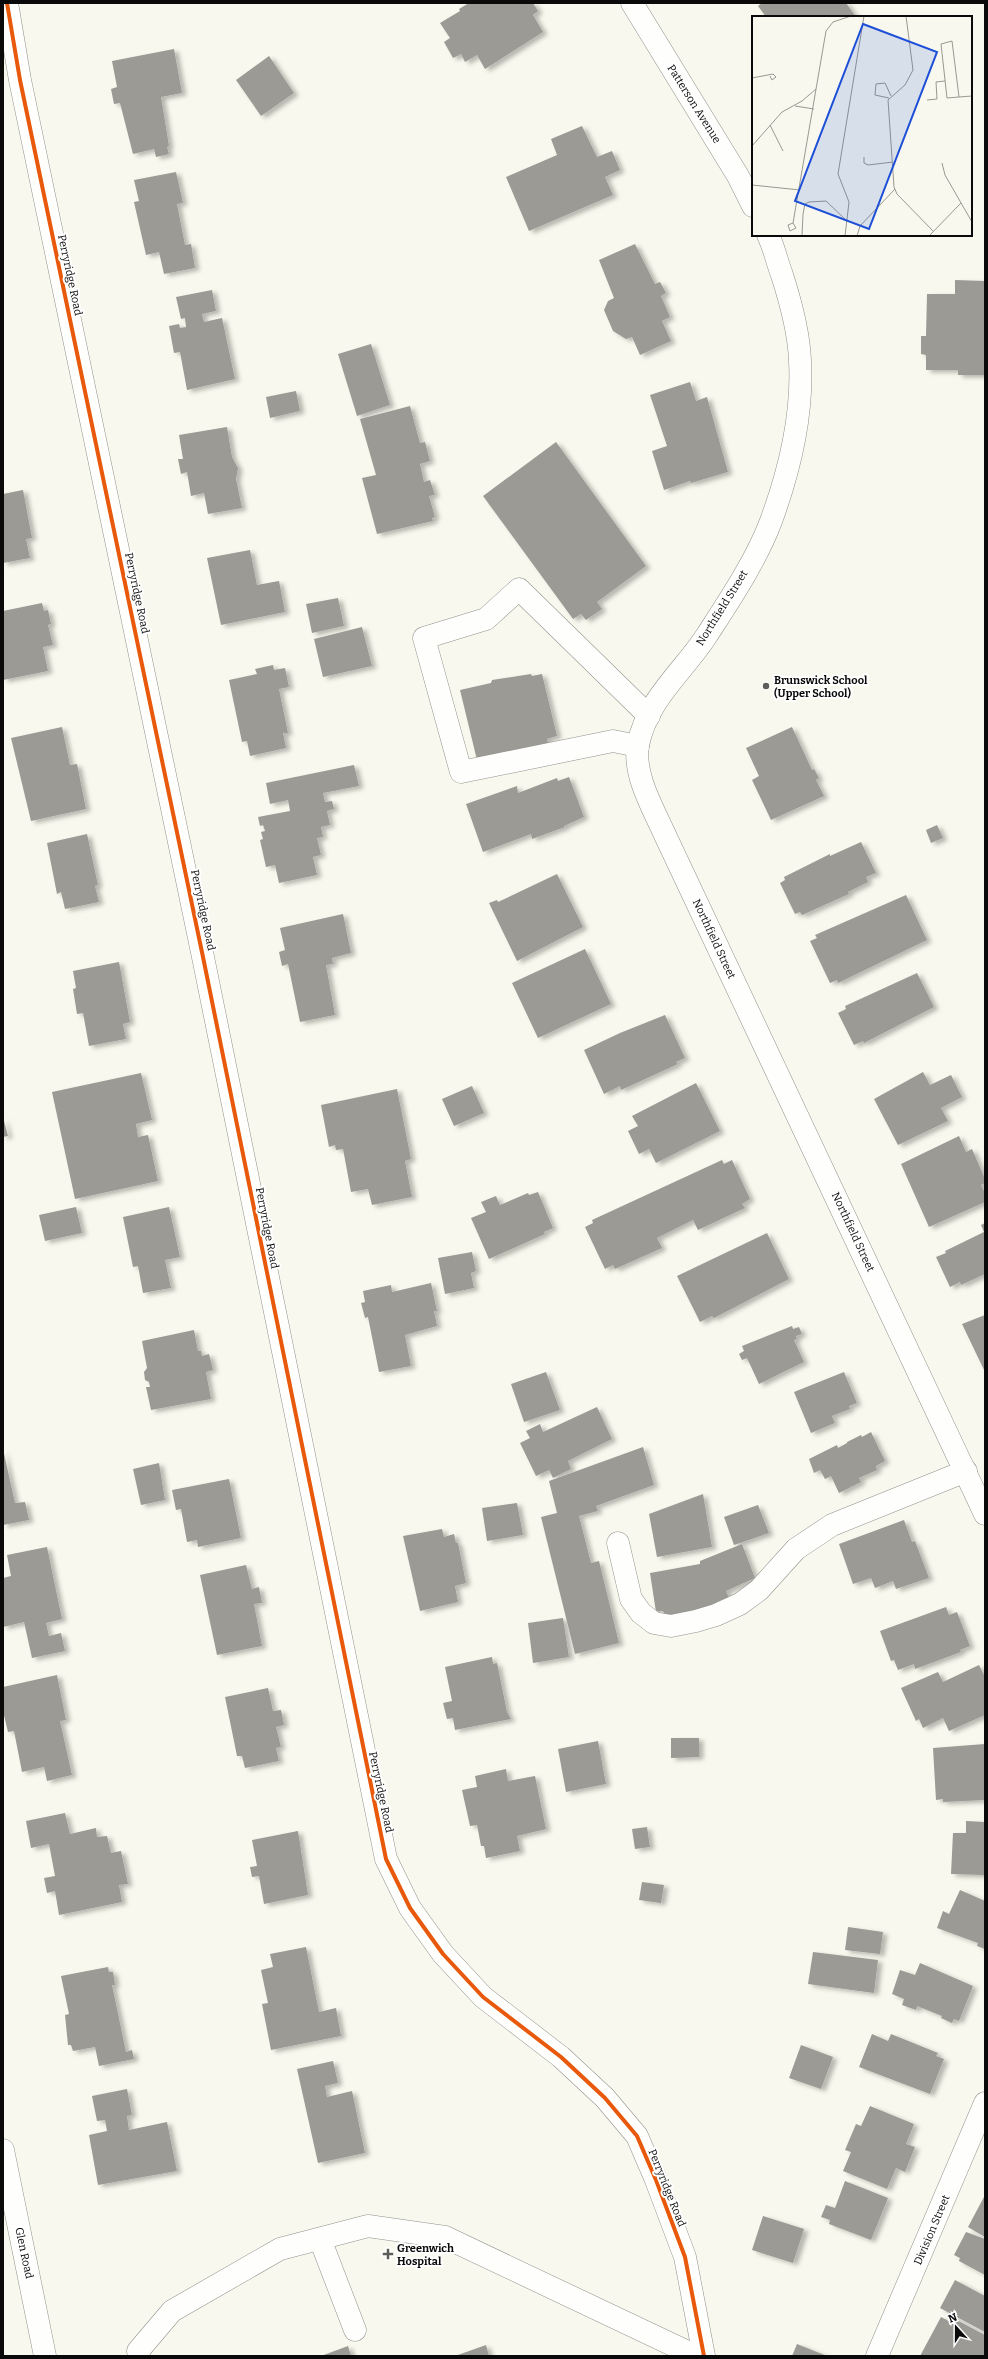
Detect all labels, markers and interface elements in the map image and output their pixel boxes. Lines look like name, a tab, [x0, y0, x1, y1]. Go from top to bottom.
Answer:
inset map	[752, 16, 972, 236]
street label: Patterson Avenue	[665, 62, 723, 146]
street label: Perryridge Road	[55, 233, 85, 317]
street label: Perryridge Road	[122, 551, 152, 635]
street label: Northfield Street	[694, 568, 750, 648]
place label: Brunswick School (Upper School)	[774, 674, 868, 700]
marker: Brunswick School (Upper School)	[761, 681, 771, 691]
street label: Perryridge Road	[188, 868, 218, 952]
street label: Northfield Street	[690, 897, 738, 981]
street label: Perryridge Road	[253, 1186, 281, 1270]
street label: Northfield Street	[829, 1190, 877, 1274]
street label: Perryridge Road	[366, 1750, 396, 1834]
street label: Perryridge Road	[646, 2147, 689, 2229]
street label: Division Street	[911, 2193, 953, 2267]
street label: Glen Road	[12, 2226, 36, 2280]
place label: Greenwich Hospital	[397, 2242, 454, 2268]
marker: Greenwich Hospital	[382, 2248, 394, 2260]
north arrow	[936, 2307, 976, 2347]
text: N	[946, 2310, 959, 2326]

